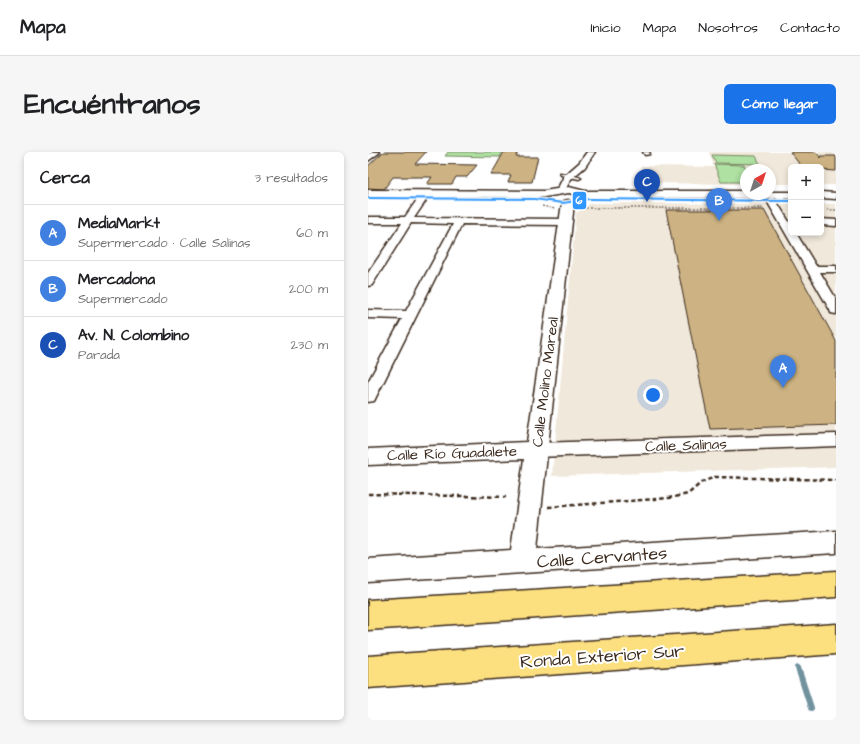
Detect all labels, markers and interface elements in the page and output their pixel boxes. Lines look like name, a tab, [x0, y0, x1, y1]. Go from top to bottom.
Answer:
text: Mapa	[20, 14, 66, 41]
text: Inicio	[590, 18, 621, 38]
text: Mapa	[643, 18, 676, 38]
text: Nosotros	[698, 18, 758, 38]
text: Contacto	[780, 18, 840, 38]
button: Cómo llegar	[724, 84, 836, 124]
text: Encuéntranos	[24, 85, 200, 124]
north arrow	[740, 164, 776, 200]
map controls	[788, 164, 824, 236]
button: +	[788, 164, 824, 200]
text: Cerca	[40, 166, 90, 190]
text: 3 resultados	[254, 169, 328, 187]
pin: C	[634, 169, 660, 202]
pin: B	[706, 188, 732, 221]
line badge: 6	[572, 191, 587, 210]
text: 6	[576, 193, 583, 208]
button: −	[788, 200, 824, 236]
text: MediaMarkt	[78, 213, 160, 234]
text: A	[49, 224, 57, 242]
text: 60 m	[296, 224, 328, 242]
text: Supermercado · Calle Salinas	[78, 234, 251, 252]
text: Mercadona	[78, 269, 155, 290]
text: B	[48, 280, 58, 298]
text: 200 m	[289, 280, 328, 298]
text: Supermercado	[78, 290, 168, 308]
street label: Calle Molino Mareal	[527, 316, 564, 448]
text: Av. N. Colombino	[78, 325, 189, 346]
text: C	[48, 336, 58, 354]
text: 230 m	[290, 336, 328, 354]
text: Parada	[78, 346, 120, 364]
pin: A	[770, 355, 796, 388]
your location	[643, 385, 663, 405]
street label: Calle Salinas	[645, 434, 728, 457]
street label: Calle Río Guadalete	[387, 441, 517, 466]
street label: Calle Cervantes	[536, 540, 668, 575]
street label: Ronda Exterior Sur	[519, 638, 685, 675]

